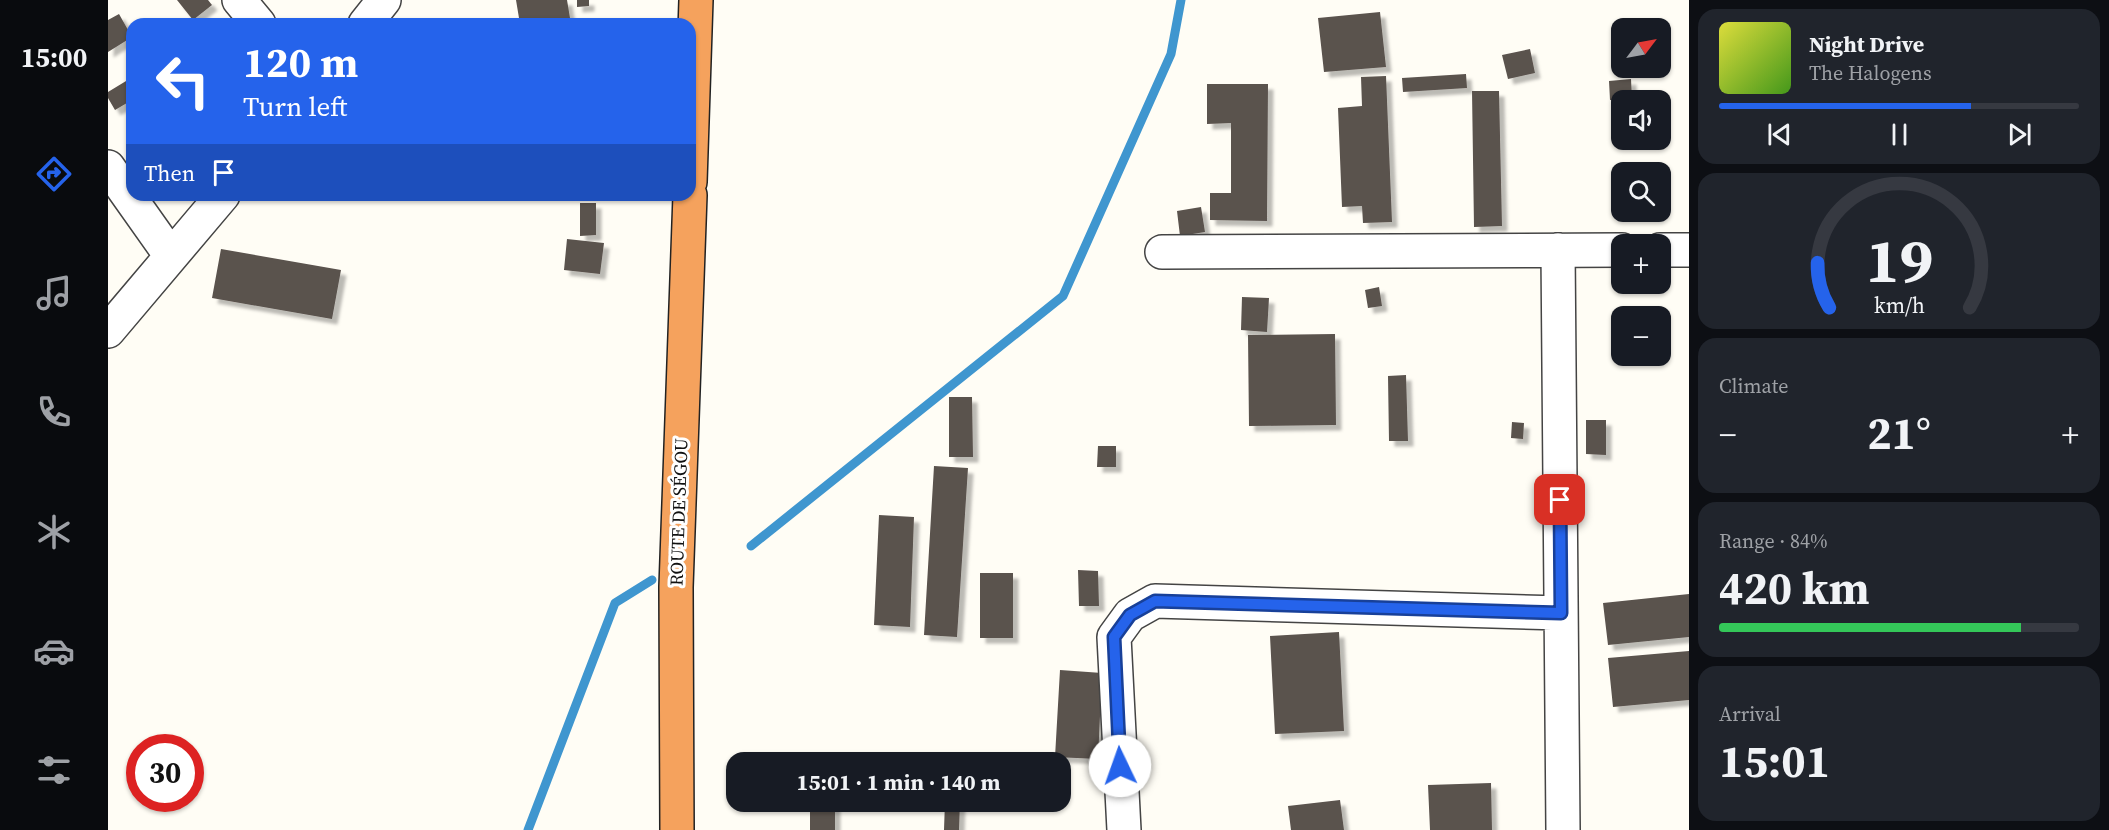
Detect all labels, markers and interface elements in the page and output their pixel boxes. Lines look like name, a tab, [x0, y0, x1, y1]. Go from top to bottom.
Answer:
north arrow	[1611, 18, 1671, 78]
map controls	[1611, 18, 1671, 366]
text: Night Drive	[1809, 29, 1924, 59]
text: 120 m	[243, 33, 358, 91]
text: 15:00	[21, 39, 87, 76]
icon: left	[144, 42, 222, 120]
text: The Halogens	[1809, 59, 1932, 87]
text: Turn left	[243, 88, 347, 125]
button: sound	[1611, 90, 1671, 150]
icon: previous	[1763, 118, 1796, 151]
icon: pause	[1883, 118, 1916, 151]
icon: next	[2003, 118, 2036, 151]
icon: directions	[33, 153, 75, 195]
icon: arrive	[207, 156, 240, 189]
text: Then	[144, 158, 195, 188]
button: search	[1611, 162, 1671, 222]
text: 19	[1865, 217, 1933, 303]
button: +	[1611, 234, 1671, 294]
icon: music	[33, 272, 75, 314]
text: km/h	[1873, 291, 1925, 320]
button: −	[1611, 306, 1671, 366]
text: Climate	[1719, 372, 1788, 400]
icon: phone	[33, 391, 75, 433]
text: 21°	[1867, 402, 1931, 464]
text: −	[1719, 412, 1737, 457]
text: +	[2061, 412, 2079, 457]
street label: ROUTE DE SÉGOU	[663, 438, 694, 586]
pin	[1534, 474, 1585, 525]
icon: arrive	[1543, 483, 1576, 516]
icon: climate	[33, 511, 75, 553]
text: Range · 84%	[1719, 527, 1828, 555]
text: 420 km	[1719, 557, 1870, 619]
icon: car	[33, 630, 75, 672]
text: Arrival	[1719, 700, 1781, 728]
text: 15:01	[1719, 730, 1830, 792]
speed limit sign: 30	[126, 734, 204, 812]
position arrow	[1088, 734, 1152, 798]
icon: filters	[33, 749, 75, 791]
text: 15:01 · 1 min · 140 m	[797, 767, 1000, 797]

